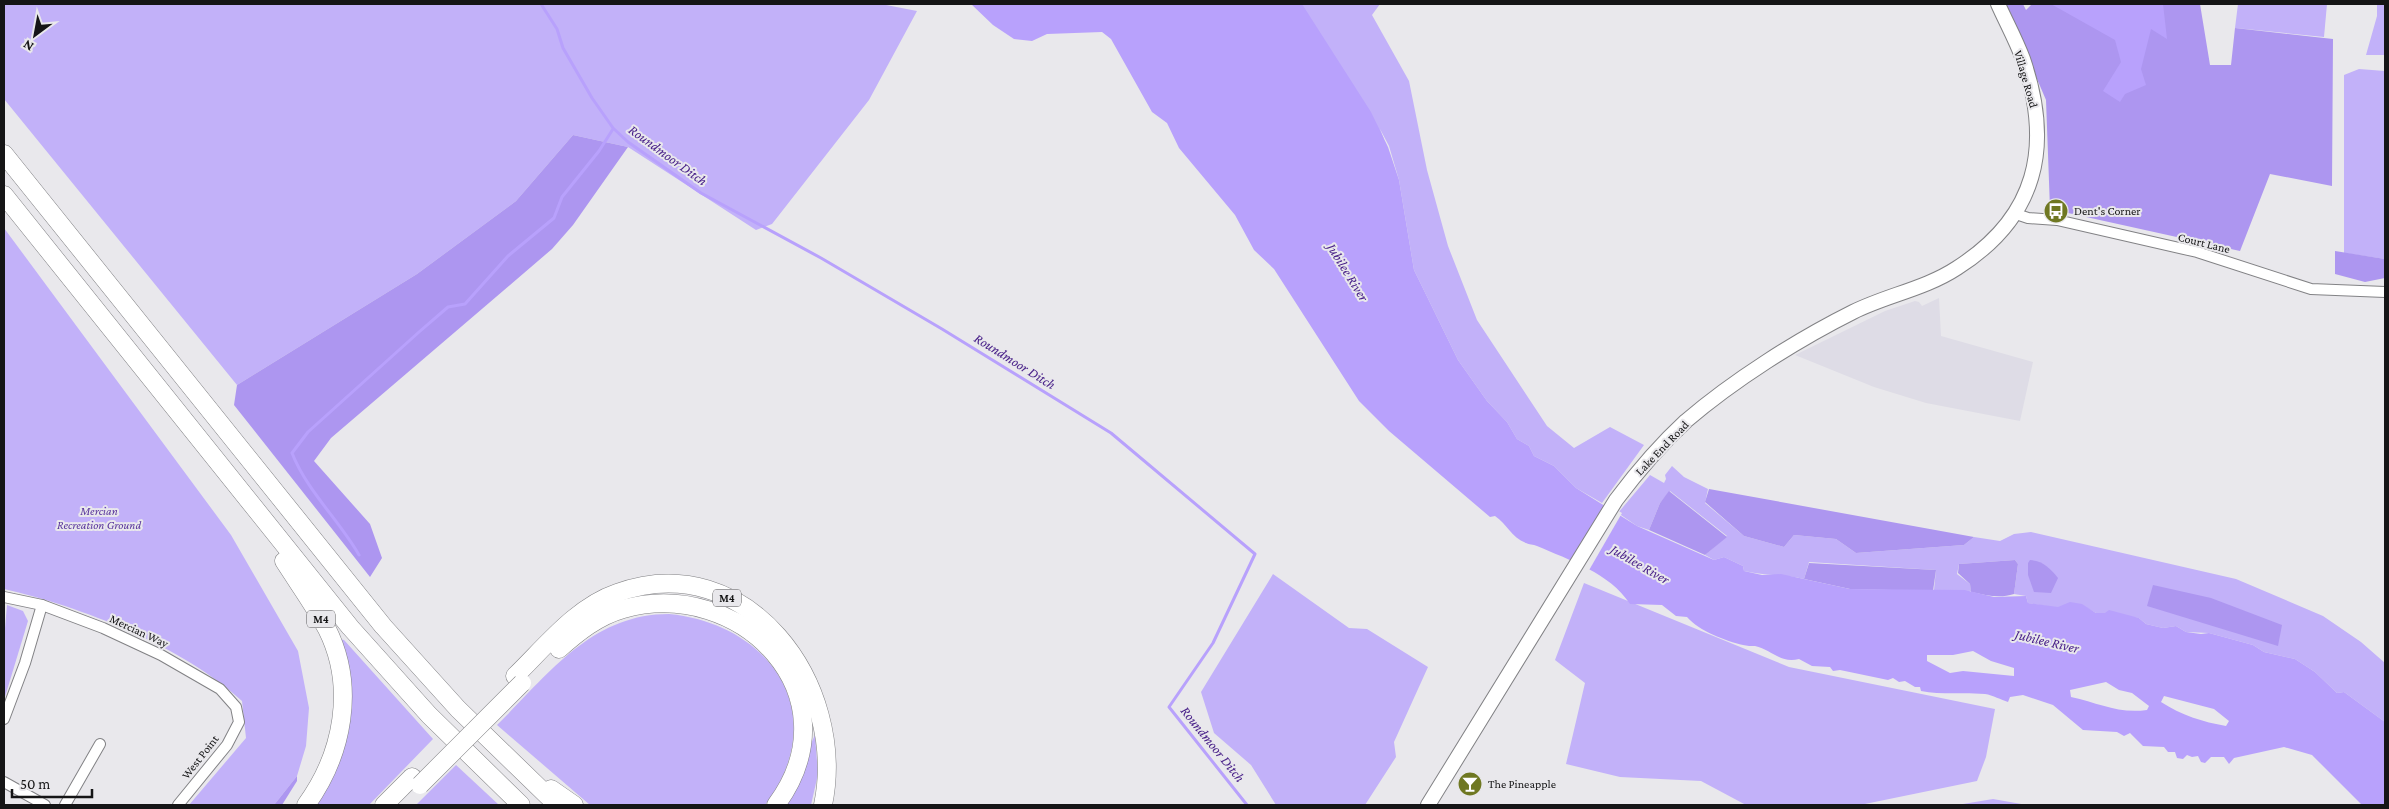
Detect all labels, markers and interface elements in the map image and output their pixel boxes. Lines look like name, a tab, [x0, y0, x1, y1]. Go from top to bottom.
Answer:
north arrow	[10, 10, 60, 60]
text: N	[19, 36, 36, 55]
street label: Village Road	[2011, 49, 2041, 110]
water label: Roundmoor Ditch	[626, 121, 710, 189]
bus stop icon: Dent's Corner	[2043, 198, 2069, 224]
place label: Dent's Corner	[2074, 204, 2141, 218]
street label: Court Lane	[2177, 230, 2231, 256]
water label: Jubilee River	[1322, 238, 1373, 305]
water label: Roundmoor Ditch	[971, 330, 1059, 392]
street label: Lake End Road	[1632, 417, 1692, 478]
park label: Mercian Recreation Ground	[57, 504, 141, 532]
water label: Jubilee River	[1605, 539, 1673, 588]
road number: M4	[713, 590, 741, 606]
road number: M4	[307, 610, 335, 628]
street label: Mercian Way	[107, 611, 171, 651]
water label: Jubilee River	[2010, 625, 2082, 656]
water label: Roundmoor Ditch	[1178, 703, 1249, 785]
street label: West Point	[178, 731, 222, 782]
scale bar	[12, 766, 92, 798]
bar icon: The Pineapple	[1457, 771, 1483, 797]
text: 50 m	[20, 776, 50, 792]
place label: The Pineapple	[1488, 777, 1556, 791]

